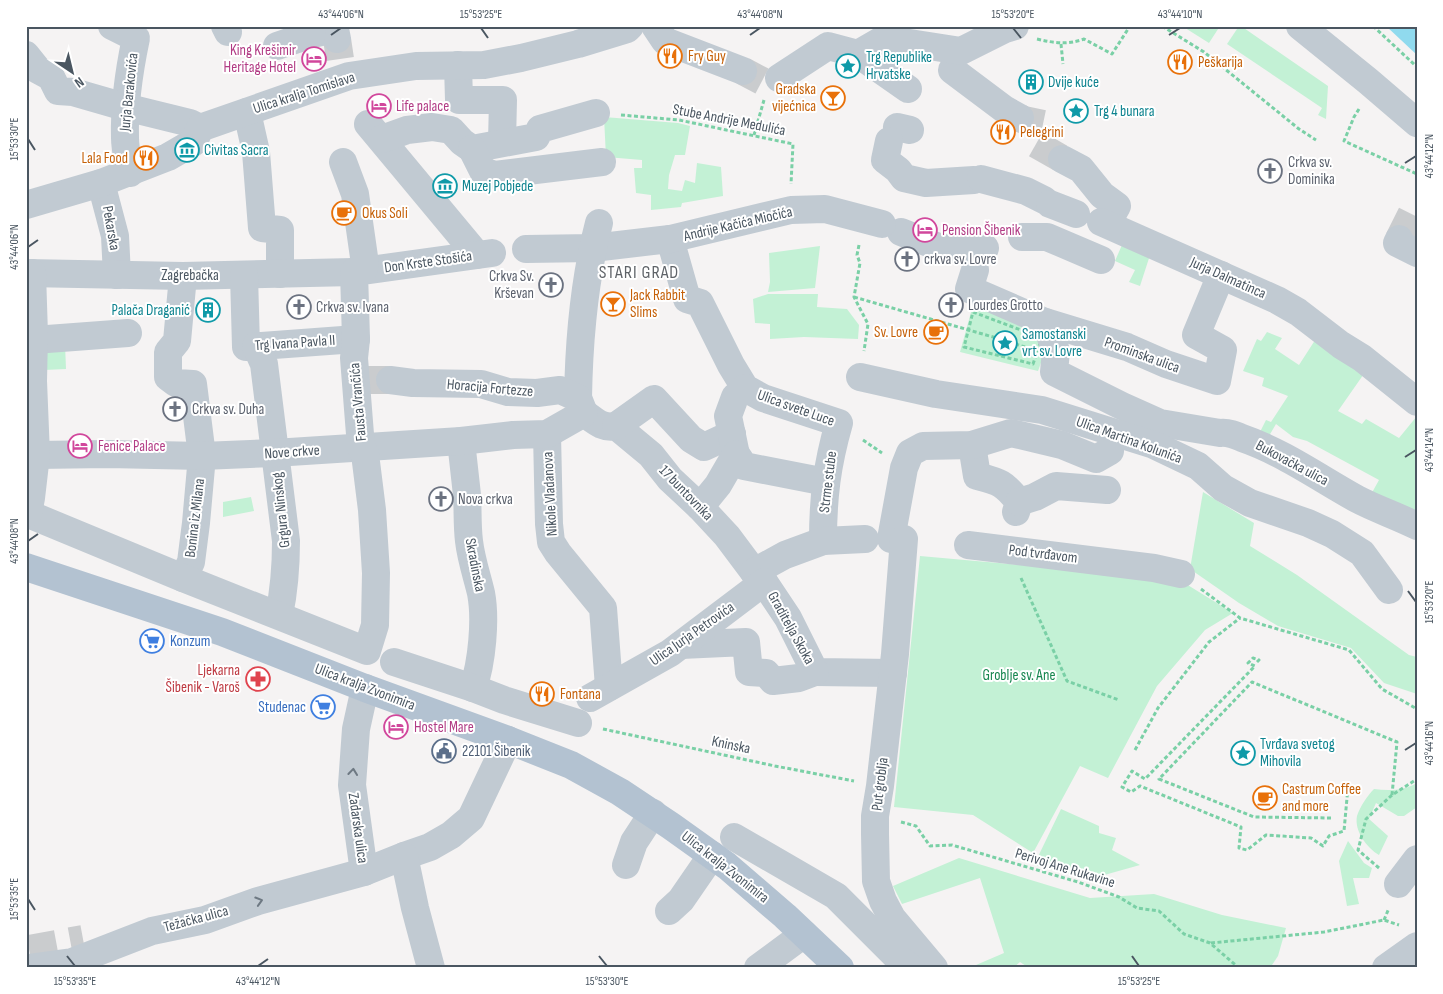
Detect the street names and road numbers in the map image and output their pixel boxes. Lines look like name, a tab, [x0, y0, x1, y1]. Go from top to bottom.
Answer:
street label: Jurja Barakovića	[115, 52, 143, 133]
street label: Ulica kralja Tomislava	[251, 68, 357, 118]
street label: Stube Andrije Medulića	[671, 100, 787, 140]
street label: Andrije Kačića Miočića	[681, 202, 794, 246]
street label: Pekarska	[98, 204, 124, 252]
street label: Don Krste Stošića	[383, 246, 473, 278]
street label: Jurja Dalmatinca	[1186, 252, 1269, 303]
street label: Zagrebačka	[161, 266, 219, 285]
street label: Trg Ivana Pavla II	[254, 331, 336, 355]
street label: Prominska ulica	[1102, 333, 1182, 377]
street label: Fausta Vrančića	[345, 362, 371, 442]
street label: Horacija Fortezze	[446, 375, 534, 401]
street label: Ulica svete Luce	[755, 385, 837, 431]
street label: Ulica Martina Kolunića	[1074, 412, 1185, 468]
street label: Bukovačka ulica	[1252, 436, 1332, 490]
street label: Nove crkve	[264, 441, 320, 463]
street label: Strme stube	[815, 450, 841, 514]
street label: Nikole Vladanova	[538, 451, 562, 537]
street label: 17 buntovnika	[655, 461, 717, 525]
street label: Grgura Ninskog	[268, 471, 294, 549]
street label: Bonina iz Milana	[181, 477, 209, 559]
street label: Skradinska	[460, 537, 490, 594]
street label: Pod tvrđavom	[1008, 540, 1078, 568]
street label: Graditelja Skoka	[763, 588, 819, 668]
street label: Ulica Jurja Petrovića	[646, 598, 738, 670]
street label: Ulica kralja Zvonimira	[312, 659, 418, 715]
street label: Kninska	[710, 732, 752, 758]
street label: Put groblja	[867, 756, 893, 812]
street label: Zadarska ulica	[344, 792, 372, 865]
street label: Ulica kralja Zvonimira	[677, 827, 773, 907]
street label: Perivoj Ane Rukavine	[1013, 844, 1117, 892]
street label: Težačka ulica	[162, 901, 231, 937]

